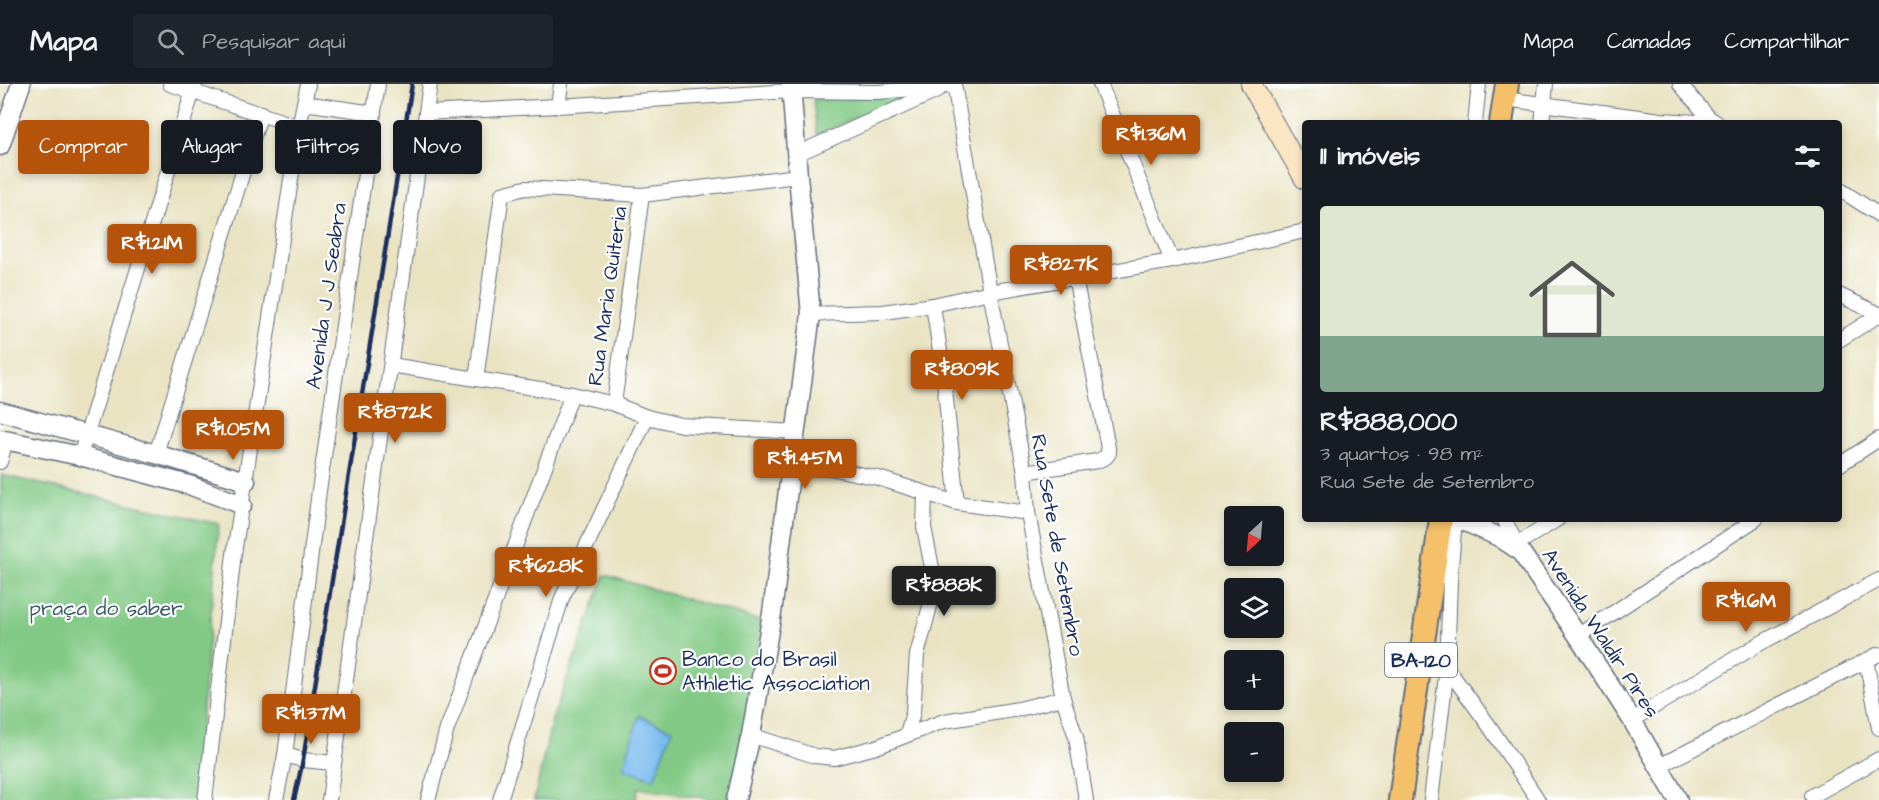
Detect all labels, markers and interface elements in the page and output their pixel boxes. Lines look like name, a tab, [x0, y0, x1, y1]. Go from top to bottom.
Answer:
search box	[133, 14, 553, 68]
text: Mapa	[30, 22, 97, 61]
icon: search	[154, 25, 187, 58]
text: Pesquisar aqui	[202, 26, 345, 57]
text: Mapa	[1523, 27, 1574, 56]
text: Camadas	[1607, 27, 1691, 56]
text: Compartilhar	[1724, 27, 1849, 56]
pin: R$1.36M	[1096, 115, 1206, 166]
chip: Comprar	[18, 120, 149, 174]
chip: Alugar	[161, 120, 263, 174]
chip: Filtros	[275, 120, 381, 174]
chip: Novo	[393, 120, 482, 174]
text: R$1.36M	[1116, 120, 1186, 148]
text: 11 imóveis	[1320, 138, 1420, 174]
icon: filters	[1791, 140, 1824, 173]
street label: Avenida J J Seabra	[299, 201, 354, 391]
street label: Rua Maria Quiteria	[581, 204, 634, 388]
pin: R$1.21M	[97, 224, 207, 275]
text: R$1.21M	[121, 229, 183, 257]
pin: R$827K	[1012, 245, 1110, 296]
icon: home	[1518, 245, 1626, 353]
text: R$827K	[1024, 250, 1098, 278]
pin: R$809K	[913, 350, 1011, 401]
text: R$809K	[925, 355, 999, 383]
pin: R$872K	[346, 393, 444, 444]
text: R$872K	[358, 398, 432, 426]
text: R$888,000	[1320, 404, 1457, 440]
pin: R$1.05M	[178, 410, 288, 461]
text: R$1.05M	[196, 415, 270, 443]
street label: Rua Sete de Setembro	[1024, 432, 1091, 658]
pin: R$1.45M	[750, 439, 860, 490]
text: 3 quartos · 98 m²	[1320, 440, 1483, 468]
text: R$1.45M	[767, 444, 843, 472]
text: Rua Sete de Setembro	[1320, 468, 1534, 496]
north arrow	[1224, 506, 1284, 566]
map controls	[1224, 506, 1284, 782]
street label: Avenida Waldir Pires	[1535, 543, 1666, 724]
pin: R$628K	[497, 547, 595, 598]
text: R$628K	[509, 552, 583, 580]
pin: R$888K	[895, 566, 993, 617]
text: R$888K	[906, 571, 982, 599]
button: layers	[1224, 578, 1284, 638]
pin: R$1.6M	[1697, 582, 1795, 633]
text: R$1.6M	[1716, 587, 1776, 615]
park label: praça do saber	[29, 594, 183, 624]
road number: BA-120	[1385, 643, 1457, 677]
place label: Banco do Brasil Athletic Association	[682, 645, 870, 698]
button: +	[1224, 650, 1284, 710]
sports icon: Banco do Brasil Athletic Association	[648, 656, 678, 686]
pin: R$1.37M	[256, 694, 366, 745]
text: R$1.37M	[276, 699, 346, 727]
button: −	[1224, 722, 1284, 782]

